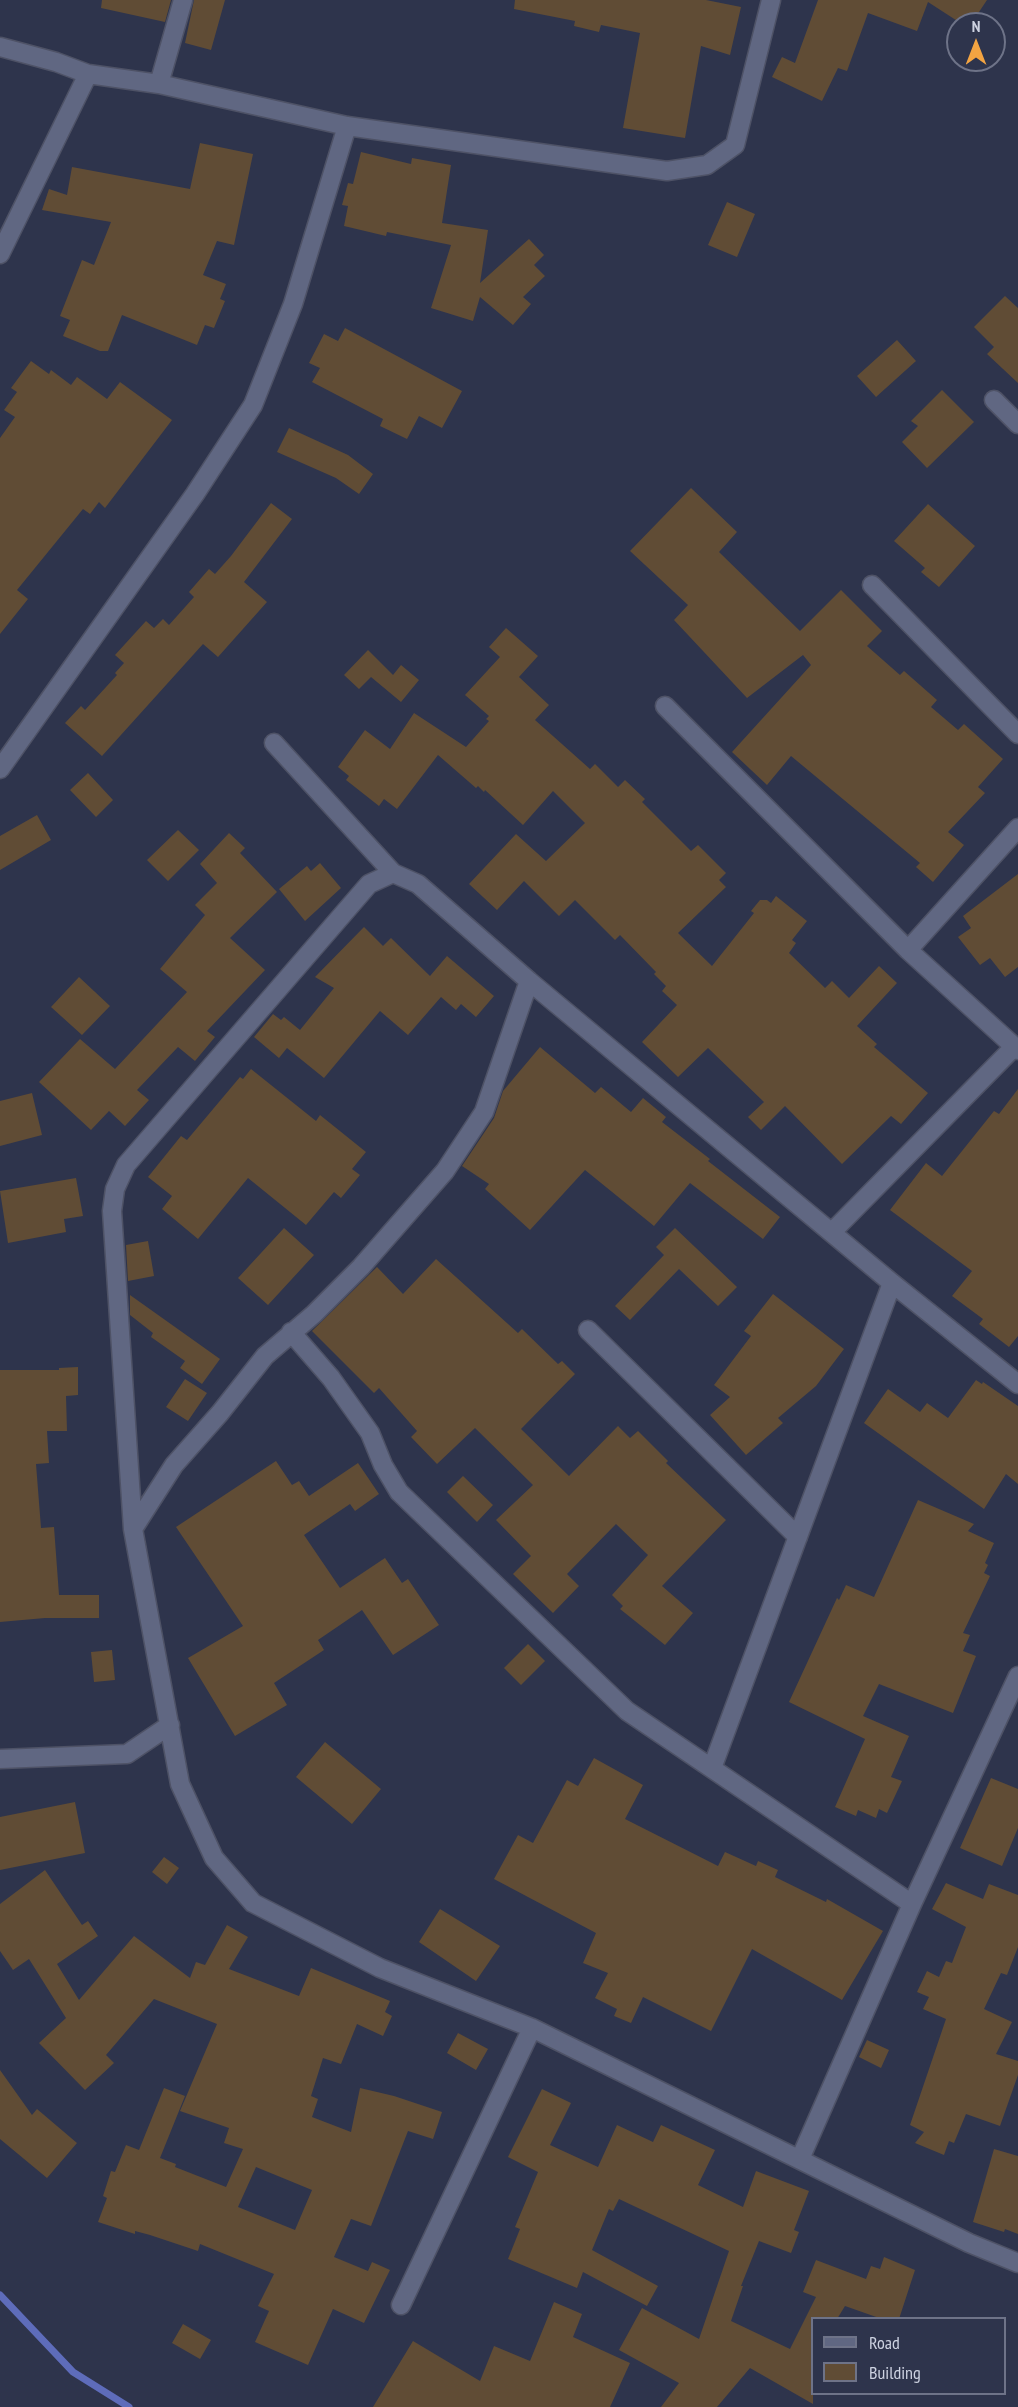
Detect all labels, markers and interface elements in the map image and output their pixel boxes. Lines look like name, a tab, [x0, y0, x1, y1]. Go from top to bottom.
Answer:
north arrow	[946, 12, 1006, 72]
text: N	[972, 16, 980, 36]
legend	[811, 2317, 1006, 2395]
text: Road	[869, 2331, 900, 2354]
text: Building	[869, 2361, 921, 2384]

